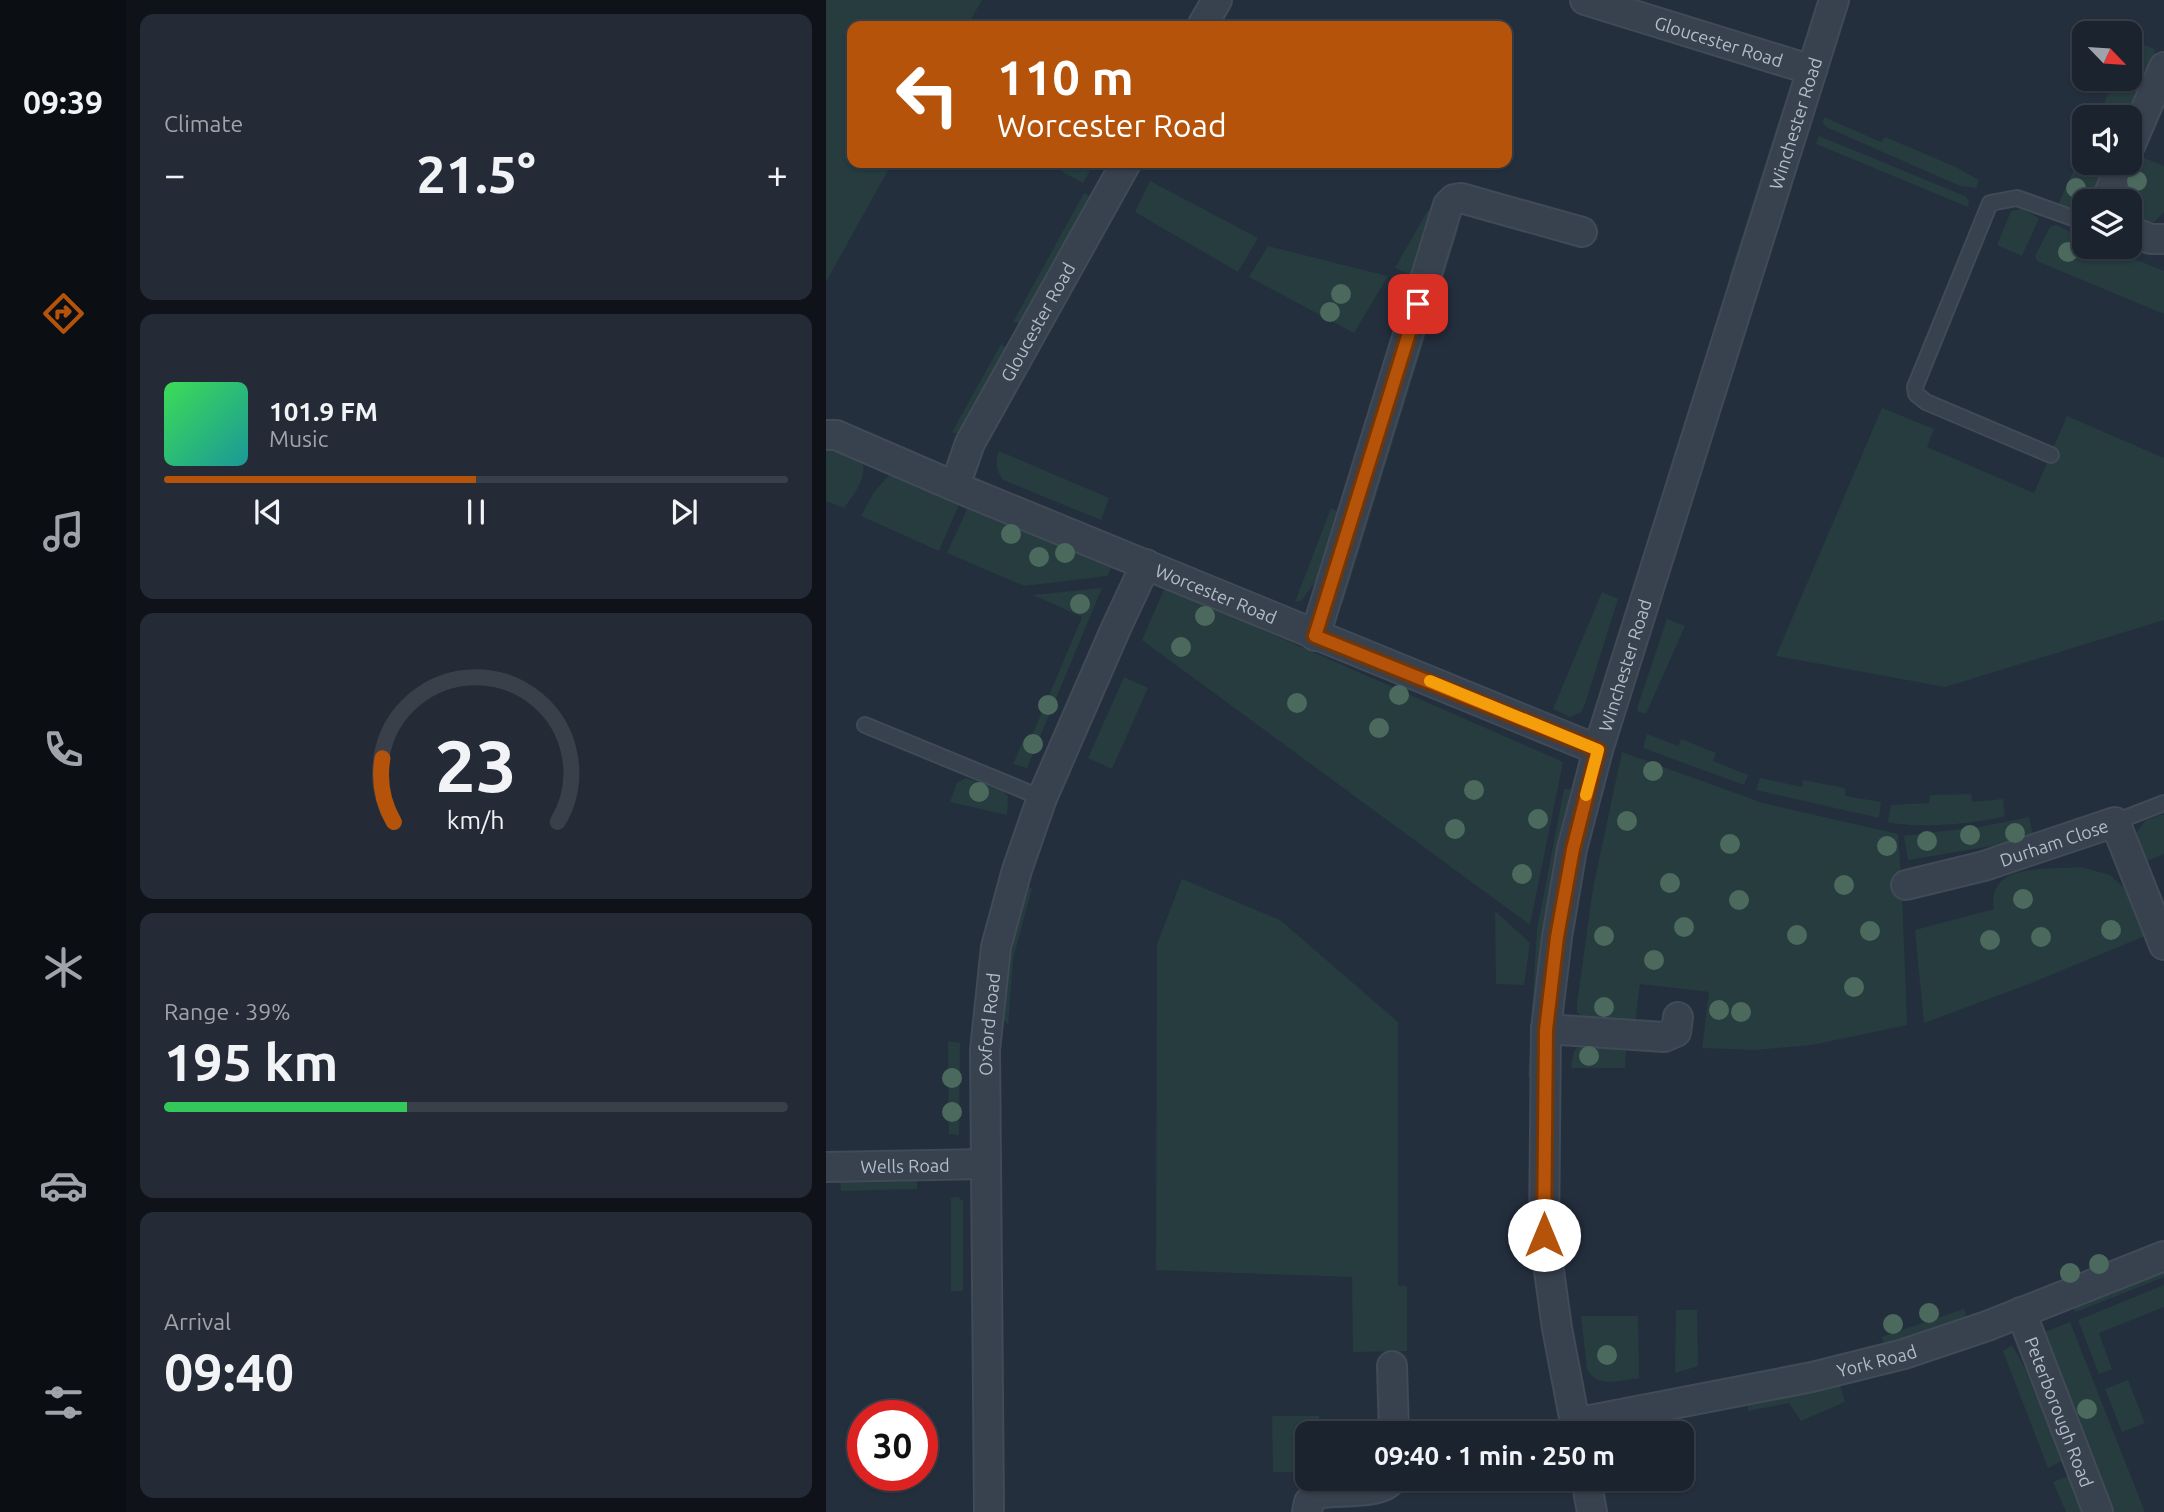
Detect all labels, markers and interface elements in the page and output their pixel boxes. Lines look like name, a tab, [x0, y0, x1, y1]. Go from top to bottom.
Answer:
street label: Gloucester Road	[1652, 12, 1785, 70]
north arrow	[2072, 21, 2142, 91]
map controls	[2072, 21, 2142, 259]
icon: left	[882, 49, 973, 140]
text: 110 m	[997, 49, 1134, 104]
street label: Winchester Road	[1765, 55, 1825, 192]
text: 09:39	[23, 84, 103, 120]
button: sound	[2072, 105, 2142, 175]
text: Worcester Road	[997, 107, 1227, 143]
text: Climate	[164, 111, 243, 136]
text: 21.5°	[416, 145, 536, 203]
text: −	[164, 153, 185, 195]
text: +	[767, 153, 788, 195]
button: layers	[2072, 189, 2142, 259]
street label: Gloucester Road	[996, 259, 1078, 385]
pin	[1388, 274, 1448, 334]
icon: arrive	[1399, 285, 1437, 323]
icon: directions	[39, 289, 88, 338]
text: 101.9 FM	[269, 397, 378, 426]
text: Music	[269, 426, 328, 451]
icon: previous	[249, 493, 287, 531]
icon: pause	[457, 493, 495, 531]
icon: next	[665, 493, 703, 531]
icon: music	[39, 507, 88, 556]
street label: Worcester Road	[1153, 560, 1280, 627]
street label: Winchester Road	[1595, 597, 1655, 734]
text: 23	[435, 724, 517, 806]
icon: phone	[39, 725, 88, 774]
text: km/h	[447, 806, 505, 834]
street label: Durham Close	[1997, 815, 2111, 870]
icon: climate	[39, 943, 88, 992]
street label: Oxford Road	[975, 972, 1003, 1076]
text: Range · 39%	[164, 999, 291, 1024]
text: 195 km	[164, 1033, 338, 1091]
street label: Wells Road	[860, 1155, 950, 1176]
icon: car	[39, 1161, 88, 1210]
position arrow	[1507, 1198, 1581, 1272]
text: Arrival	[164, 1309, 231, 1334]
street label: Peterborough Road	[2022, 1334, 2097, 1490]
street label: York Road	[1835, 1340, 1919, 1380]
text: 09:40	[164, 1343, 294, 1401]
icon: filters	[39, 1378, 88, 1427]
speed limit sign: 30	[847, 1400, 938, 1491]
text: 09:40 · 1 min · 250 m	[1374, 1441, 1615, 1470]

